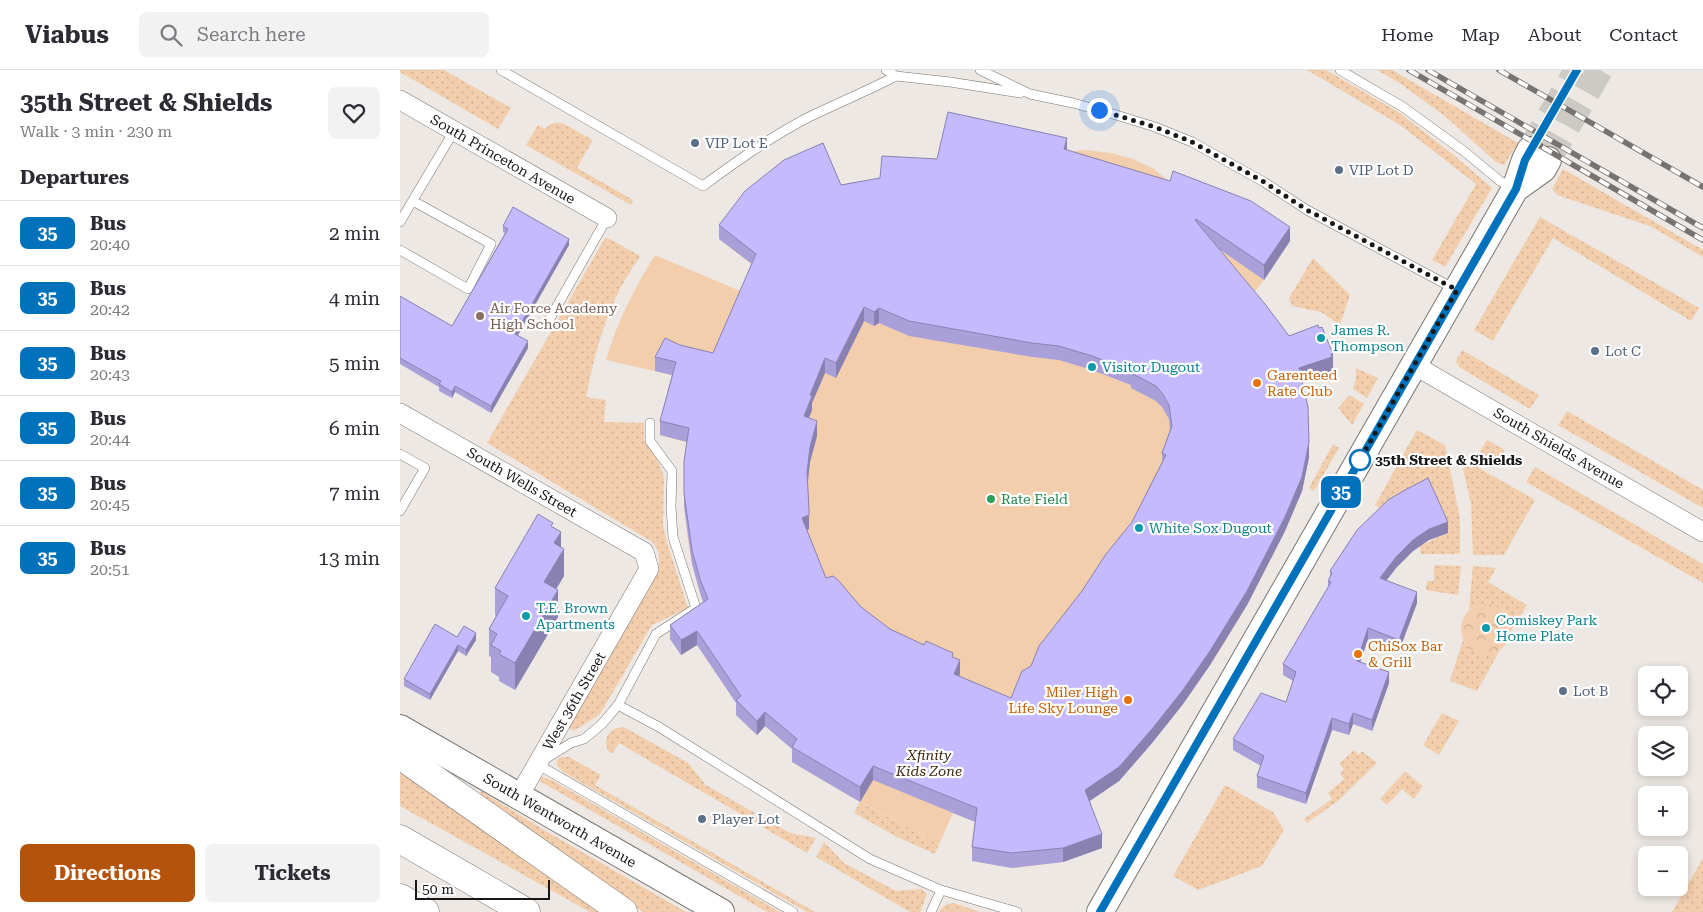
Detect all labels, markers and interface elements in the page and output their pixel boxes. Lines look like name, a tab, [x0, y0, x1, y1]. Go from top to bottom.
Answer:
search box	[139, 12, 489, 57]
text: Viabus	[25, 21, 109, 49]
icon: search	[157, 21, 185, 49]
text: Search here	[197, 23, 306, 46]
text: Home	[1381, 24, 1433, 45]
text: Map	[1461, 24, 1500, 45]
text: About	[1528, 24, 1581, 45]
text: Contact	[1609, 24, 1678, 45]
button: heart	[328, 87, 380, 139]
text: 35th Street & Shields	[20, 89, 272, 117]
your location	[1087, 98, 1112, 123]
street label: South Princeton Avenue	[428, 111, 578, 207]
text: Walk · 3 min · 230 m	[20, 122, 172, 141]
place label: VIP Lot E	[705, 135, 768, 151]
marker: VIP Lot E	[689, 137, 701, 149]
place label: VIP Lot D	[1349, 162, 1414, 178]
marker: VIP Lot D	[1333, 164, 1345, 176]
text: Departures	[20, 166, 129, 189]
text: Bus	[90, 212, 126, 235]
text: 35	[37, 222, 58, 243]
text: 2 min	[329, 222, 380, 245]
text: 20:40	[90, 235, 130, 254]
text: Bus	[90, 277, 126, 300]
text: 35	[37, 287, 58, 308]
text: 4 min	[329, 287, 380, 310]
text: 20:42	[90, 300, 130, 319]
place label: Air Force Academy High School	[490, 300, 618, 332]
marker: Air Force Academy High School	[474, 310, 486, 322]
place label: James R. Thompson	[1331, 322, 1404, 354]
marker: James R. Thompson	[1315, 332, 1327, 344]
text: Bus	[90, 342, 126, 365]
place label: Lot C	[1605, 343, 1641, 359]
marker: Lot C	[1589, 345, 1601, 357]
text: 35	[37, 352, 58, 373]
text: 5 min	[329, 352, 380, 375]
place label: Visitor Dugout	[1102, 359, 1200, 375]
marker: Visitor Dugout	[1086, 361, 1098, 373]
text: 20:43	[90, 365, 130, 384]
place label: Garenteed Rate Club	[1267, 367, 1338, 399]
marker: Garenteed Rate Club	[1251, 377, 1263, 389]
street label: South Shields Avenue	[1491, 404, 1627, 492]
text: Bus	[90, 407, 126, 430]
text: 35	[37, 417, 58, 438]
text: 6 min	[329, 417, 380, 440]
text: 20:44	[90, 430, 130, 449]
street label: South Wells Street	[464, 444, 580, 520]
marker: 35th Street & Shields	[1349, 449, 1371, 471]
place label: 35th Street & Shields	[1375, 452, 1522, 468]
text: Bus	[90, 472, 126, 495]
line badge: 35	[1318, 476, 1364, 508]
text: 35	[1331, 481, 1351, 502]
text: 35	[37, 482, 58, 503]
text: 7 min	[329, 482, 380, 505]
place label: Rate Field	[1001, 491, 1068, 507]
marker: Rate Field	[985, 493, 997, 505]
text: 20:45	[90, 495, 130, 514]
place label: White Sox Dugout	[1149, 520, 1272, 536]
marker: White Sox Dugout	[1133, 522, 1145, 534]
text: Bus	[90, 537, 126, 560]
text: 35	[37, 547, 58, 568]
text: 13 min	[318, 547, 380, 570]
text: 20:51	[90, 560, 130, 579]
place label: T.E. Brown Apartments	[536, 600, 615, 632]
marker: T.E. Brown Apartments	[520, 610, 532, 622]
place label: Comiskey Park Home Plate	[1496, 612, 1597, 644]
marker: Comiskey Park Home Plate	[1480, 622, 1492, 634]
place label: ChiSox Bar & Grill	[1368, 638, 1443, 670]
marker: ChiSox Bar & Grill	[1352, 648, 1364, 660]
street label: West 36th Street	[539, 649, 609, 753]
map controls	[1638, 666, 1688, 896]
button: locate	[1638, 666, 1688, 716]
place label: Lot B	[1573, 683, 1608, 699]
place label: Miler High Life Sky Lounge	[1009, 684, 1118, 716]
marker: Lot B	[1557, 685, 1569, 697]
marker: Miler High Life Sky Lounge	[1122, 694, 1134, 706]
button: layers	[1638, 726, 1688, 776]
park label: Xfinity Kids Zone	[895, 747, 962, 779]
street label: South Wentworth Avenue	[481, 770, 639, 870]
button: +	[1638, 786, 1688, 836]
place label: Player Lot	[712, 811, 780, 827]
marker: Player Lot	[696, 813, 708, 825]
button: Directions	[20, 844, 195, 902]
button: Tickets	[205, 844, 380, 902]
button: −	[1638, 846, 1688, 896]
scale bar	[415, 877, 550, 900]
text: 50 m	[422, 881, 454, 897]

